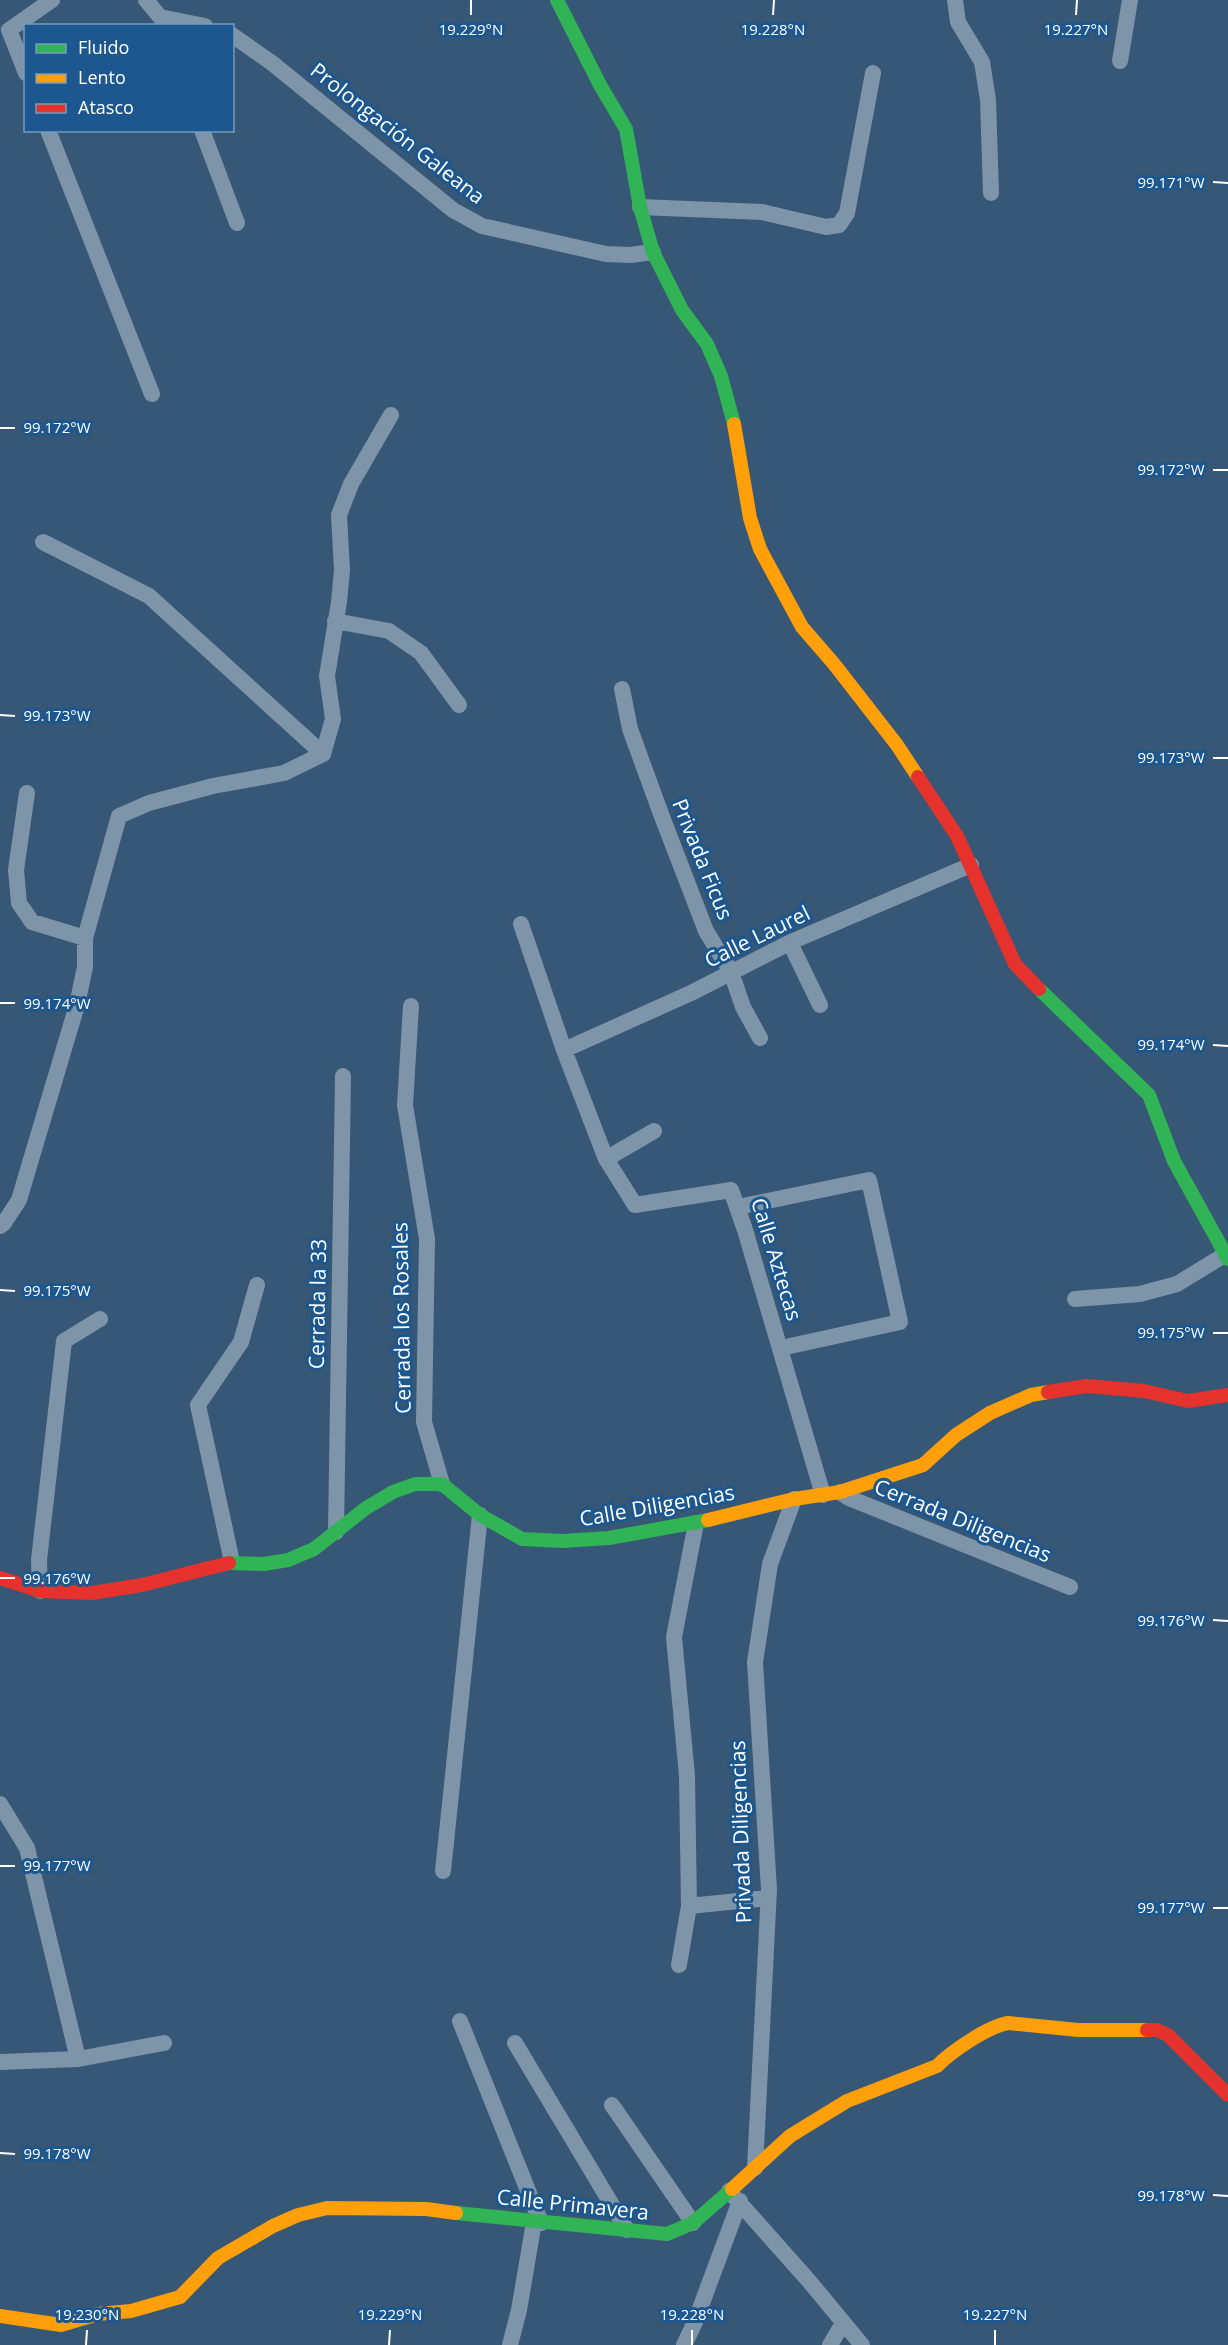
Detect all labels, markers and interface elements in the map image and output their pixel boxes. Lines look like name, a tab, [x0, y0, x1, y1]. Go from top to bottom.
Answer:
text: 19.229°N	[439, 19, 503, 39]
text: 19.228°N	[741, 19, 805, 39]
text: 19.227°N	[1044, 19, 1108, 39]
legend	[24, 24, 234, 132]
text: Fluido	[78, 35, 129, 59]
street label: Prolongación Galeana	[305, 56, 491, 210]
text: Lento	[78, 65, 126, 89]
text: Atasco	[78, 95, 134, 119]
text: 99.171°W	[1137, 172, 1205, 192]
text: 99.172°W	[23, 417, 91, 437]
text: 99.172°W	[1137, 459, 1205, 479]
text: 99.173°W	[23, 705, 91, 725]
text: 99.173°W	[1137, 747, 1205, 767]
street label: Privada Ficus	[666, 795, 740, 923]
street label: Calle Laurel	[700, 898, 814, 974]
text: 99.174°W	[23, 993, 91, 1013]
text: 99.174°W	[1137, 1034, 1205, 1054]
street label: Calle Aztecas	[745, 1194, 809, 1324]
street label: Cerrada los Rosales	[385, 1222, 417, 1414]
street label: Cerrada la 33	[302, 1239, 332, 1369]
text: 99.175°W	[23, 1280, 91, 1300]
text: 99.175°W	[1137, 1322, 1205, 1342]
street label: Cerrada Diligencias	[871, 1472, 1055, 1568]
street label: Calle Diligencias	[577, 1478, 737, 1532]
text: 99.176°W	[23, 1568, 91, 1588]
text: 99.176°W	[1137, 1610, 1205, 1630]
street label: Privada Diligencias	[723, 1740, 757, 1924]
text: 99.177°W	[23, 1855, 91, 1875]
text: 99.177°W	[1137, 1897, 1205, 1917]
text: 99.178°W	[23, 2143, 91, 2163]
street label: Calle Primavera	[496, 2182, 650, 2226]
text: 99.178°W	[1137, 2185, 1205, 2205]
text: 19.230°N	[55, 2304, 119, 2324]
text: 19.229°N	[358, 2304, 422, 2324]
text: 19.228°N	[660, 2304, 724, 2324]
text: 19.227°N	[963, 2304, 1027, 2324]

